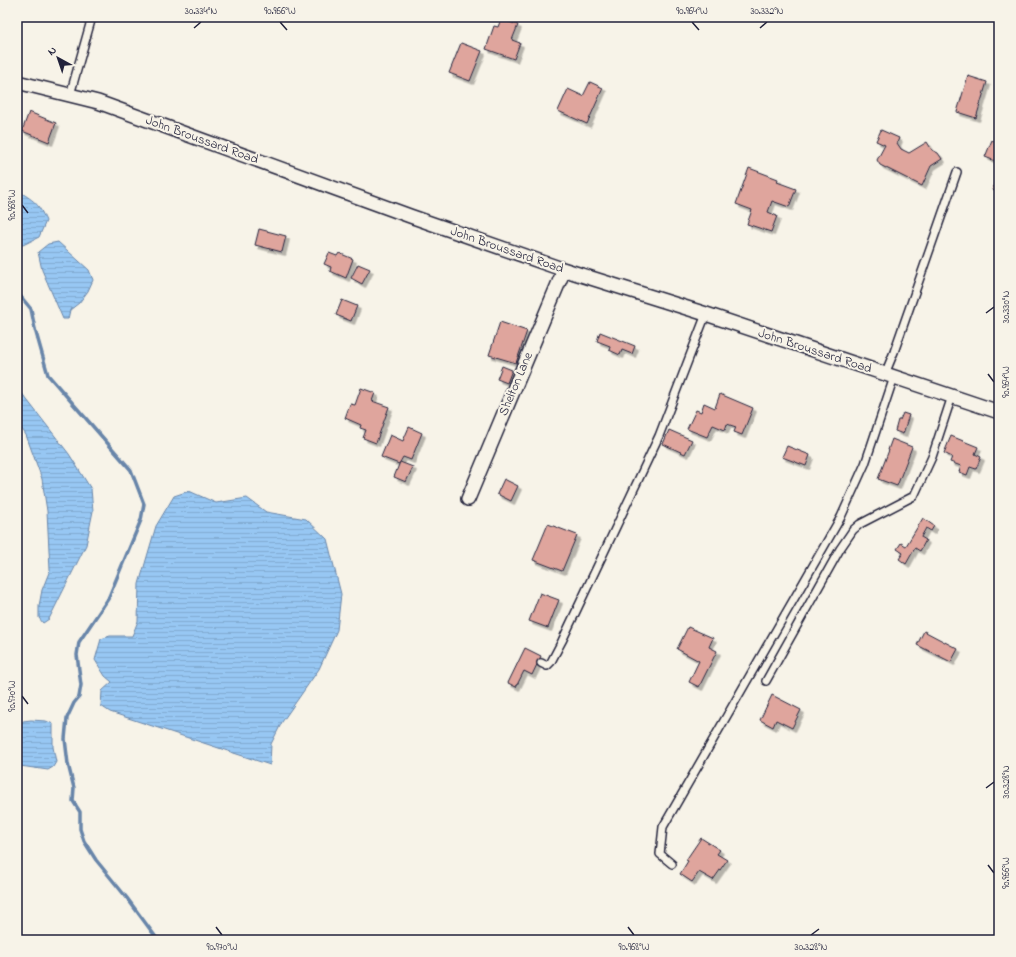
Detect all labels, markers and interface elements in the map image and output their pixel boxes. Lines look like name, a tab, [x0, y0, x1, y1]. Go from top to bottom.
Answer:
text: 30.334°N	[185, 4, 217, 19]
text: 90.966°W	[264, 4, 296, 19]
text: 90.964°W	[676, 4, 708, 19]
text: 30.332°N	[750, 4, 784, 19]
north arrow	[38, 38, 78, 78]
text: N	[44, 43, 60, 60]
street label: John Broussard Road	[143, 111, 262, 169]
text: 90.968°W	[5, 189, 20, 220]
street label: John Broussard Road	[448, 222, 567, 279]
text: 30.330°N	[999, 291, 1014, 323]
street label: John Broussard Road	[756, 324, 875, 379]
street label: Shelton Lane	[494, 349, 538, 419]
text: 90.964°W	[999, 366, 1014, 398]
text: 90.970°W	[5, 680, 20, 712]
text: 30.328°N	[999, 765, 1014, 798]
text: 90.966°W	[999, 857, 1014, 889]
text: 90.970°W	[206, 940, 238, 955]
text: 90.968°W	[619, 940, 650, 955]
text: 30.328°N	[795, 940, 828, 955]

